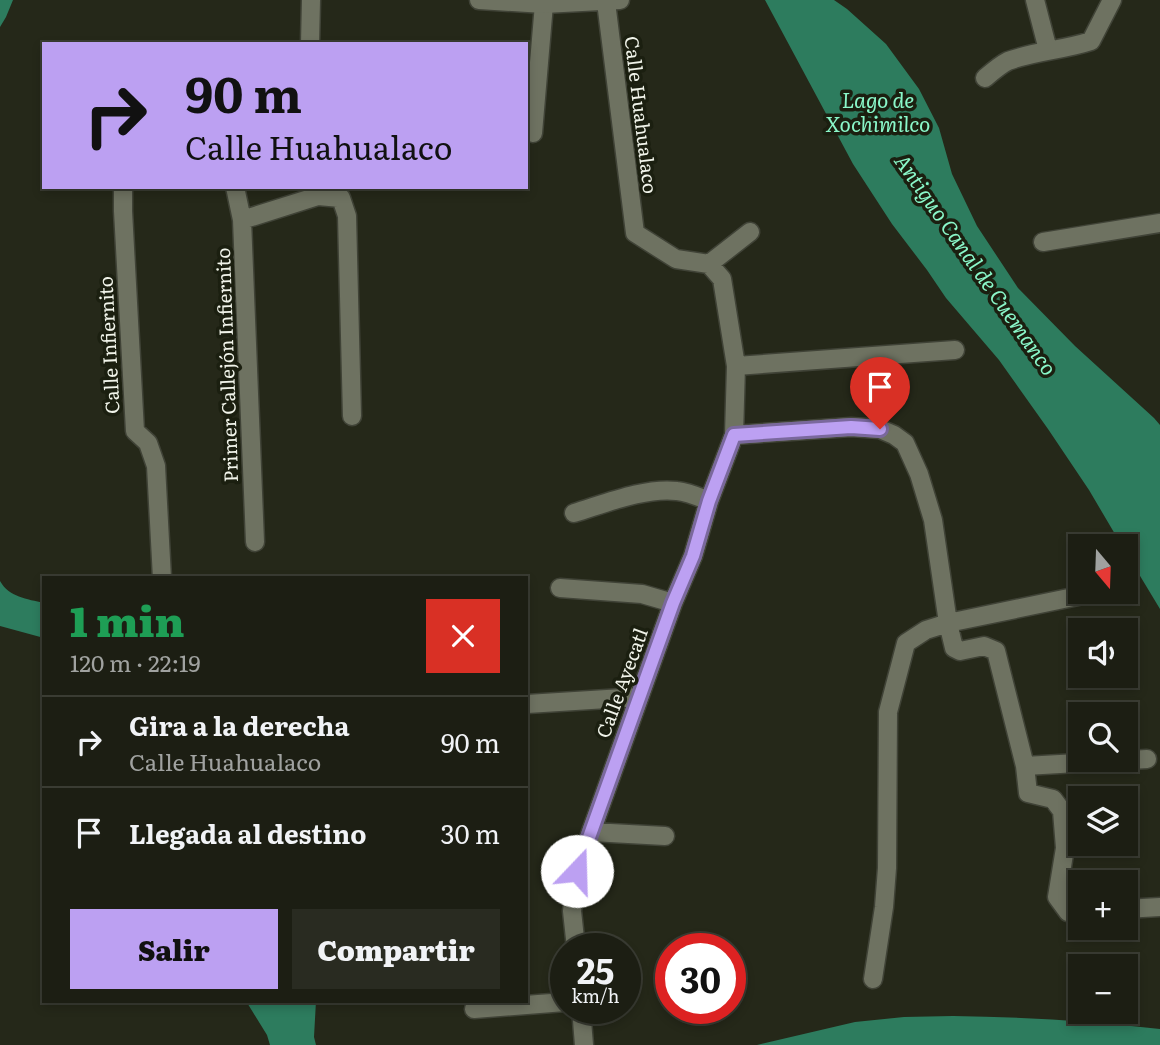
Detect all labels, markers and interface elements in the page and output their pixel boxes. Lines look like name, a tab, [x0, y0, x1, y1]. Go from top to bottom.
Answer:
street label: Calle Huahualaco	[618, 34, 666, 195]
text: 90 m	[185, 55, 302, 128]
icon: right	[70, 70, 161, 161]
water label: Lago de Xochimilco	[826, 83, 930, 138]
text: Calle Huahualaco	[185, 122, 452, 170]
water label: Antiguo Canal de Cuemanco	[888, 146, 1066, 381]
street label: Primer Callejón Infiernito	[208, 247, 244, 483]
street label: Calle Infiernito	[90, 276, 126, 415]
pin	[850, 357, 910, 429]
icon: arrive	[861, 368, 899, 406]
north arrow	[1068, 534, 1138, 604]
map controls	[1068, 534, 1138, 1024]
text: 1 min	[70, 588, 185, 650]
button: close	[426, 599, 500, 673]
button: sound	[1068, 618, 1138, 688]
street label: Calle Ayecatl	[588, 624, 654, 742]
text: 120 m · 22:19	[70, 645, 200, 679]
button: search	[1068, 702, 1138, 772]
text: Gira a la derecha	[129, 705, 349, 744]
text: 90 m	[441, 722, 500, 761]
icon: right	[70, 723, 108, 761]
text: Calle Huahualaco	[129, 744, 321, 778]
button: layers	[1068, 786, 1138, 856]
text: Llegada al destino	[129, 813, 366, 852]
text: 30 m	[440, 813, 500, 852]
icon: arrive	[70, 814, 108, 852]
position arrow	[540, 834, 614, 908]
button: +	[1068, 870, 1138, 940]
button: Salir	[70, 909, 278, 989]
button: Compartir	[292, 909, 500, 989]
speed limit sign: 30	[655, 933, 746, 1024]
text: 25	[577, 943, 614, 995]
button: −	[1068, 954, 1138, 1024]
text: km/h	[572, 982, 619, 1009]

